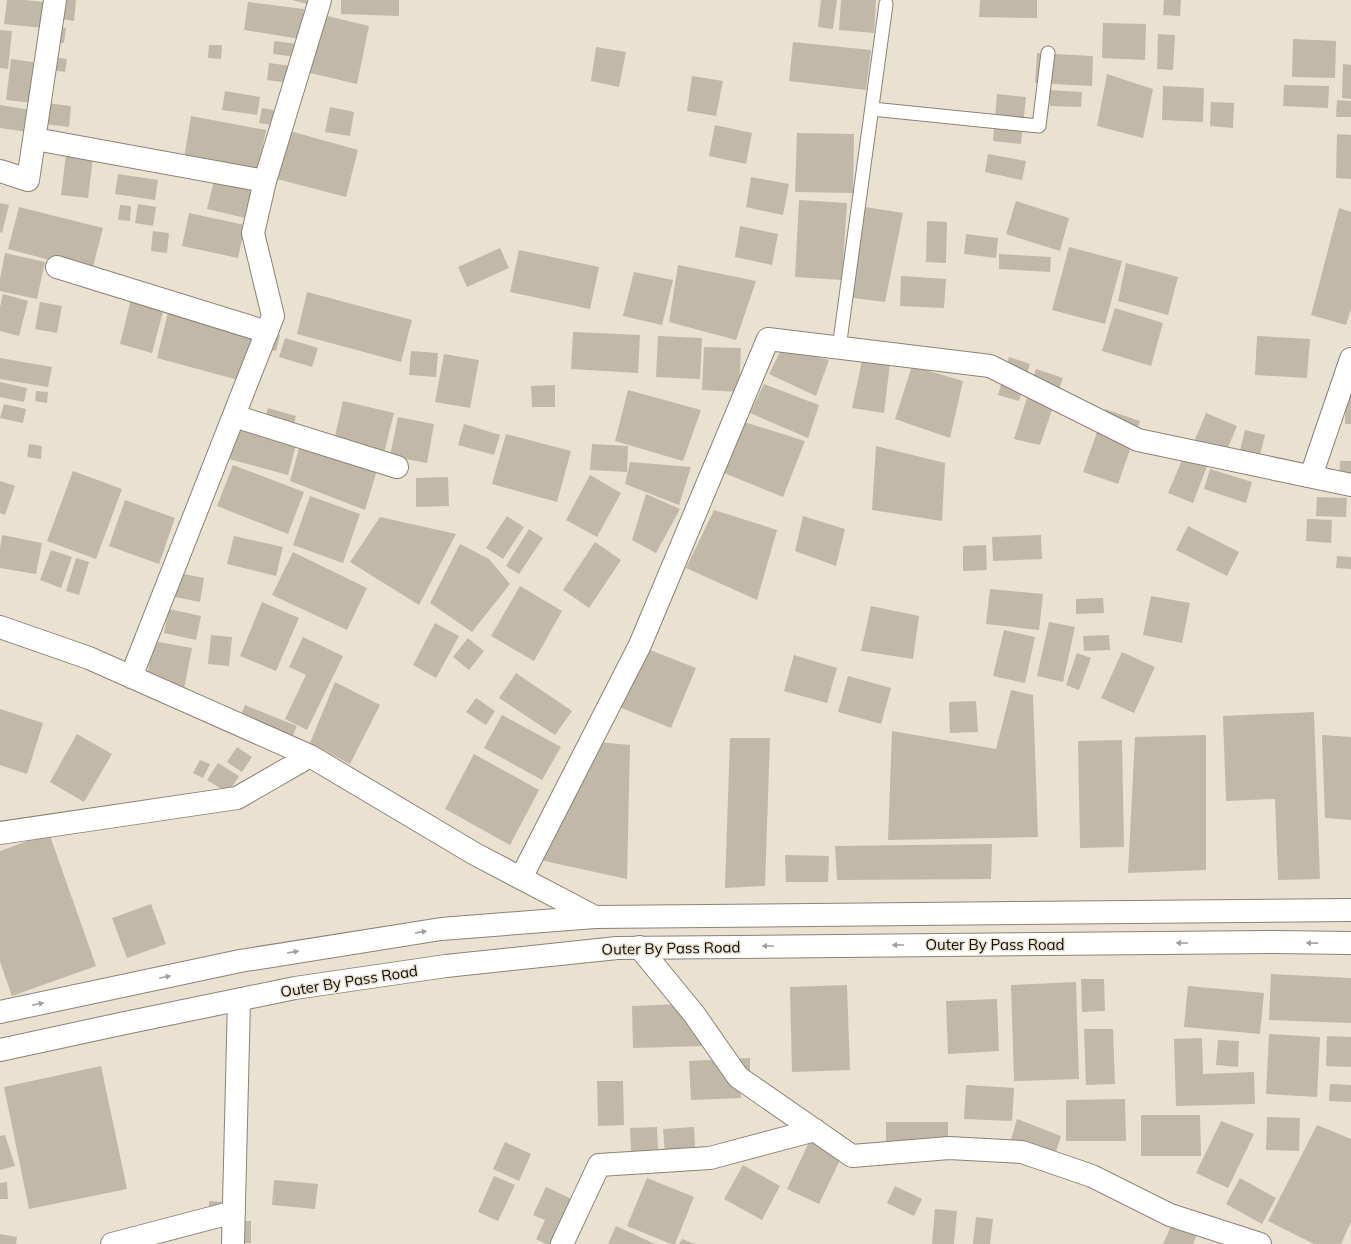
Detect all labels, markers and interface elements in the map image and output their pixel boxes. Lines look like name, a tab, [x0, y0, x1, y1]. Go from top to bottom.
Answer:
one-way arrow	[415, 929, 427, 935]
street label: Outer By Pass Road	[926, 935, 1064, 954]
street label: Outer By Pass Road	[601, 937, 741, 959]
one-way arrow	[1306, 939, 1318, 946]
one-way arrow	[1175, 940, 1188, 946]
one-way arrow	[891, 942, 904, 948]
one-way arrow	[761, 943, 774, 949]
one-way arrow	[287, 949, 299, 955]
street label: Outer By Pass Road	[279, 961, 419, 1001]
one-way arrow	[159, 973, 171, 979]
one-way arrow	[32, 1001, 44, 1007]

